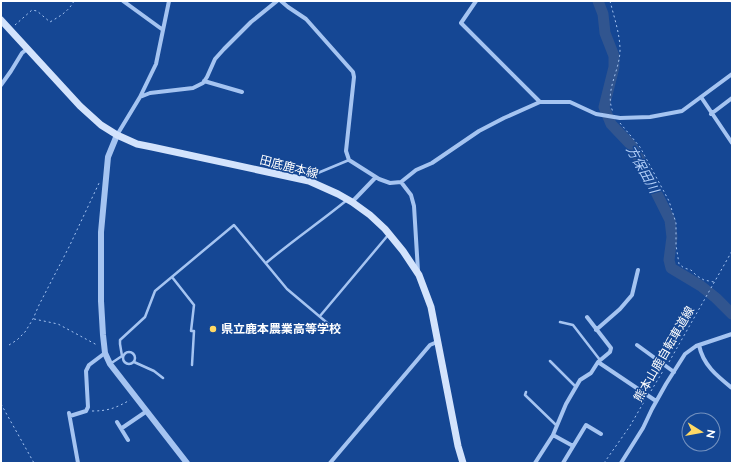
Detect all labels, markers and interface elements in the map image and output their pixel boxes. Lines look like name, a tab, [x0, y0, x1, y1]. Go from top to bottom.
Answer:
water label: 方保田川	[623, 143, 663, 197]
street label: 田底鹿本線	[258, 153, 320, 181]
street label: 熊本山鹿自転車道線	[631, 304, 697, 404]
place label: 県立鹿本農業高等学校	[221, 322, 341, 336]
marker: 県立鹿本農業高等学校	[208, 324, 218, 334]
north arrow	[681, 412, 721, 452]
text: N	[703, 428, 718, 439]

